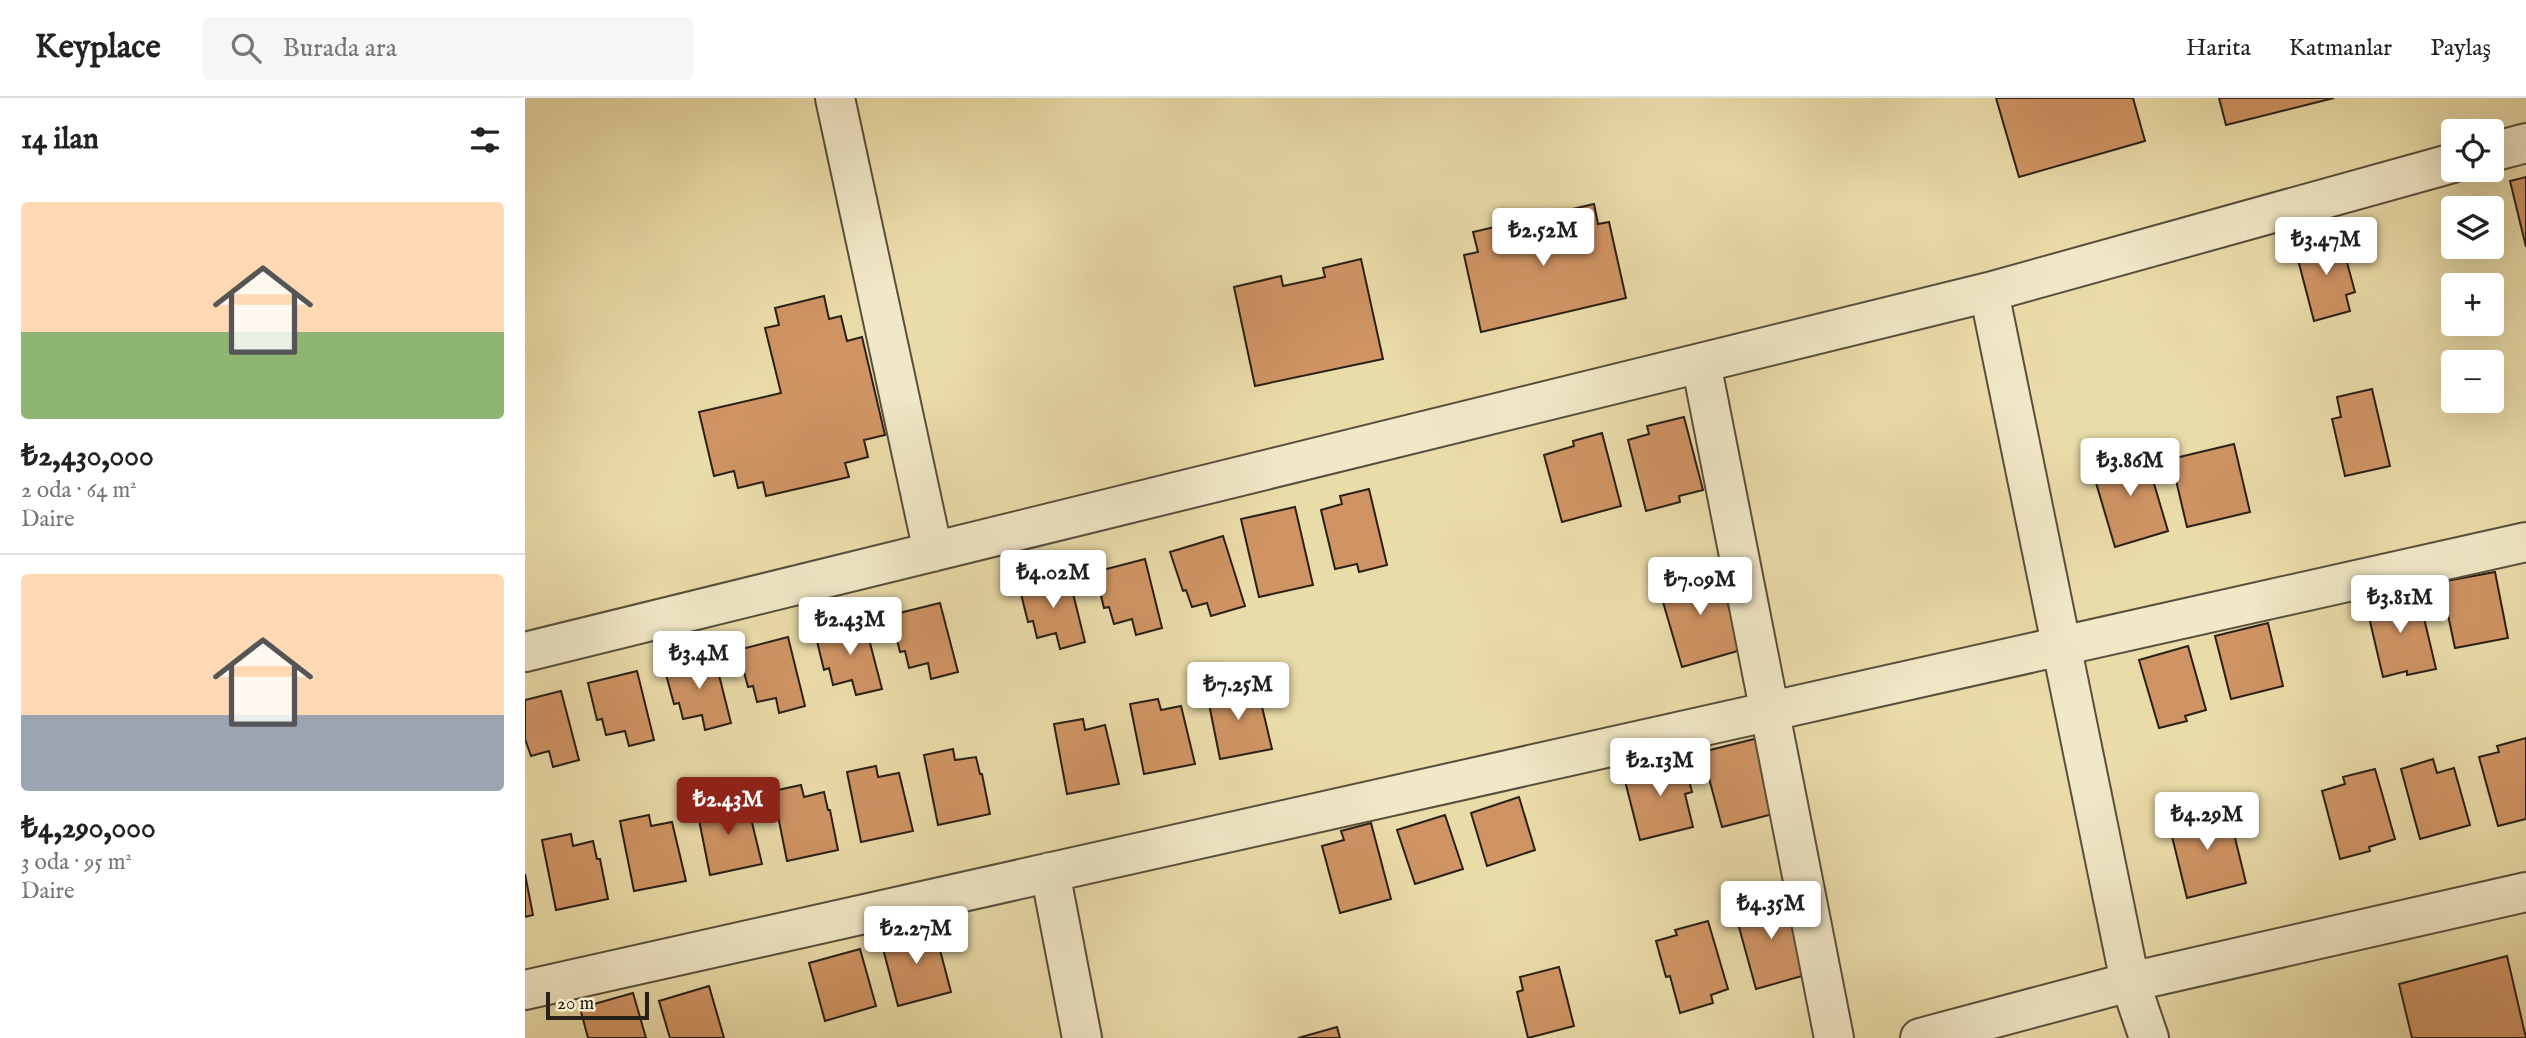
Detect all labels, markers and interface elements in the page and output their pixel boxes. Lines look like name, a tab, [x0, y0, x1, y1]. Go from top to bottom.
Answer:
search box	[203, 17, 693, 80]
text: Keyplace	[35, 27, 161, 69]
icon: search	[227, 29, 265, 67]
text: Burada ara	[283, 32, 397, 65]
text: Harita	[2186, 33, 2251, 64]
text: Katmanlar	[2289, 33, 2392, 64]
text: Paylaş	[2430, 33, 2491, 64]
map controls	[2441, 119, 2504, 413]
button: locate	[2441, 119, 2504, 182]
text: 14 ilan	[21, 121, 99, 159]
icon: filters	[466, 121, 504, 159]
button: layers	[2441, 196, 2504, 259]
pin: ₺2.52M	[1486, 208, 1600, 268]
text: ₺2.52M	[1508, 216, 1578, 245]
pin: ₺3.47M	[2269, 218, 2383, 277]
text: ₺3.47M	[2291, 225, 2361, 254]
icon: home	[200, 247, 326, 373]
button: +	[2441, 273, 2504, 336]
button: −	[2441, 350, 2504, 413]
text: ₺2,430,000	[21, 438, 154, 476]
pin: ₺3.86M	[2073, 438, 2187, 498]
text: ₺3.86M	[2096, 446, 2164, 475]
text: 2 oda · 64 m²	[21, 476, 137, 505]
text: Daire	[21, 505, 75, 534]
pin: ₺4.02M	[996, 550, 1110, 610]
text: ₺4.02M	[1016, 558, 1090, 587]
pin: ₺7.09M	[1643, 558, 1757, 617]
text: ₺7.09M	[1664, 565, 1736, 594]
pin: ₺3.81M	[2343, 575, 2457, 635]
text: ₺3.81M	[2367, 583, 2433, 612]
pin: ₺2.43M	[793, 598, 907, 657]
text: ₺2.43M	[815, 605, 885, 634]
icon: home	[200, 619, 326, 745]
pin: ₺3.4M	[650, 632, 748, 691]
text: ₺3.4M	[669, 639, 729, 668]
pin: ₺7.25M	[1181, 662, 1295, 722]
text: ₺7.25M	[1203, 670, 1273, 699]
pin: ₺2.13M	[1603, 738, 1717, 798]
text: ₺2.13M	[1626, 746, 1694, 775]
pin: ₺2.43M	[671, 778, 785, 837]
text: ₺2.43M	[693, 785, 763, 814]
pin: ₺4.29M	[2150, 792, 2264, 852]
text: ₺4.29M	[2171, 800, 2243, 829]
text: ₺4,290,000	[21, 810, 156, 848]
text: 3 oda · 95 m²	[21, 848, 132, 877]
text: Daire	[21, 877, 75, 906]
pin: ₺4.35M	[1714, 882, 1828, 941]
text: ₺4.35M	[1737, 889, 1805, 918]
pin: ₺2.27M	[859, 906, 973, 966]
text: ₺2.27M	[880, 914, 952, 943]
scale bar	[546, 989, 649, 1021]
text: 20 m	[557, 992, 594, 1016]

